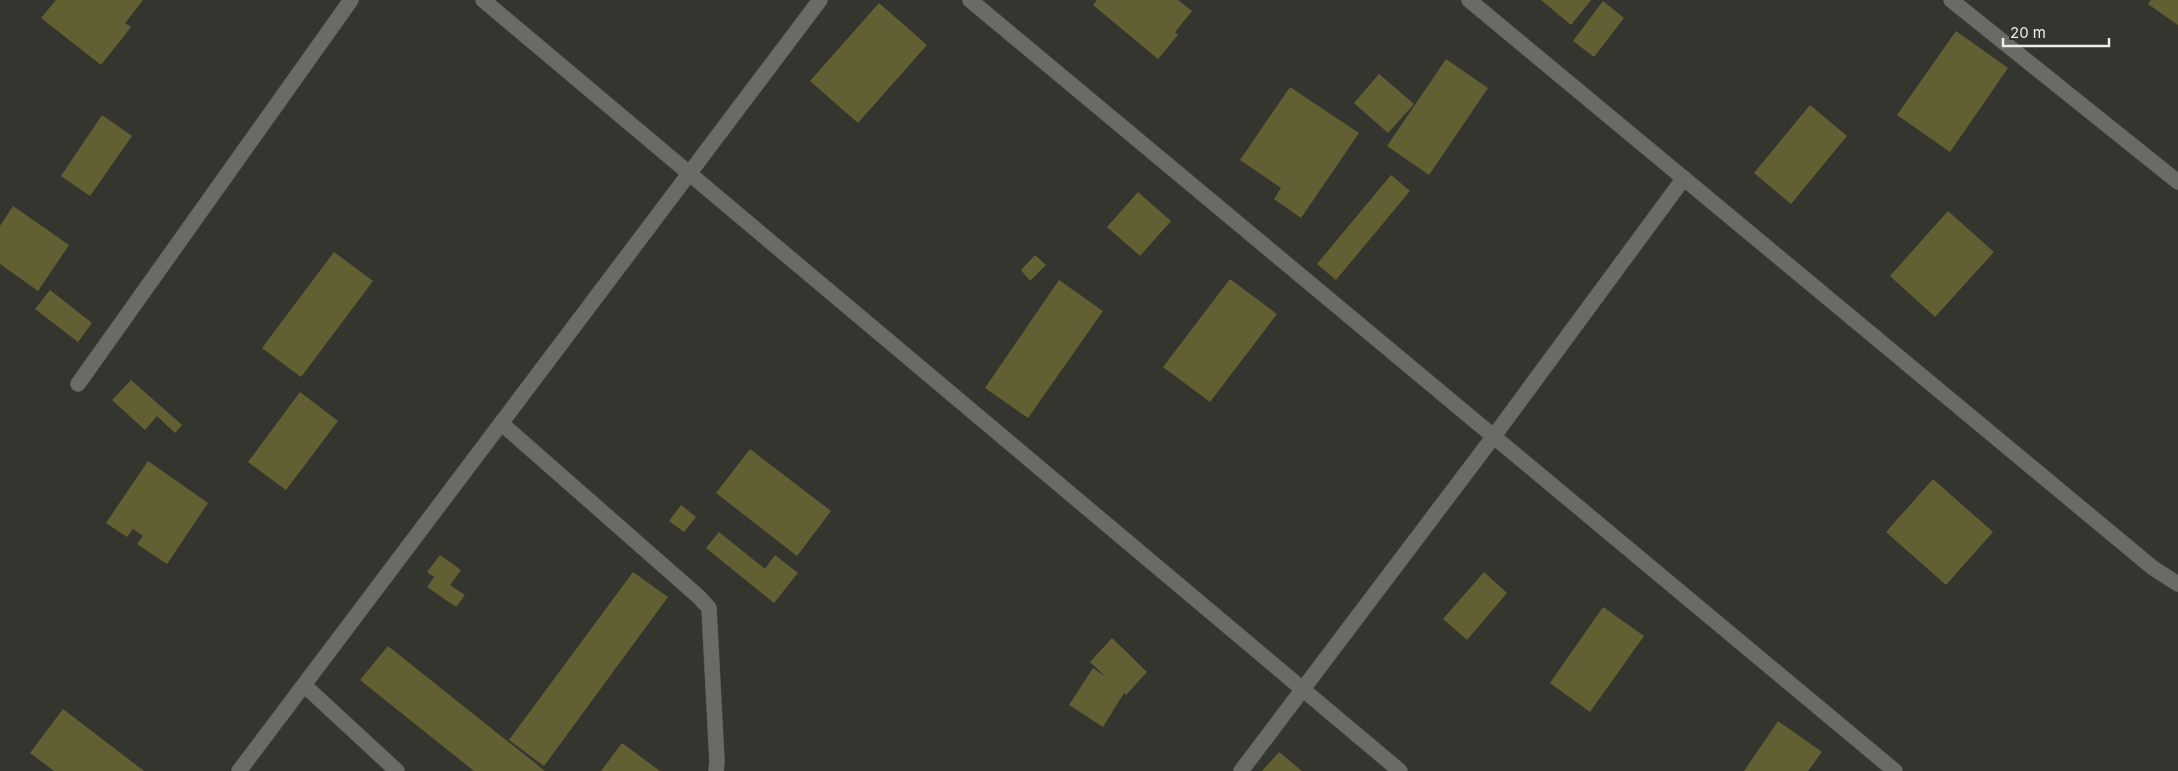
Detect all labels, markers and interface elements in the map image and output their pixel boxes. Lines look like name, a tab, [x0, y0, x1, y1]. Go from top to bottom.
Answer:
scale bar	[2003, 15, 2109, 47]
text: 20 m	[2010, 23, 2046, 42]

